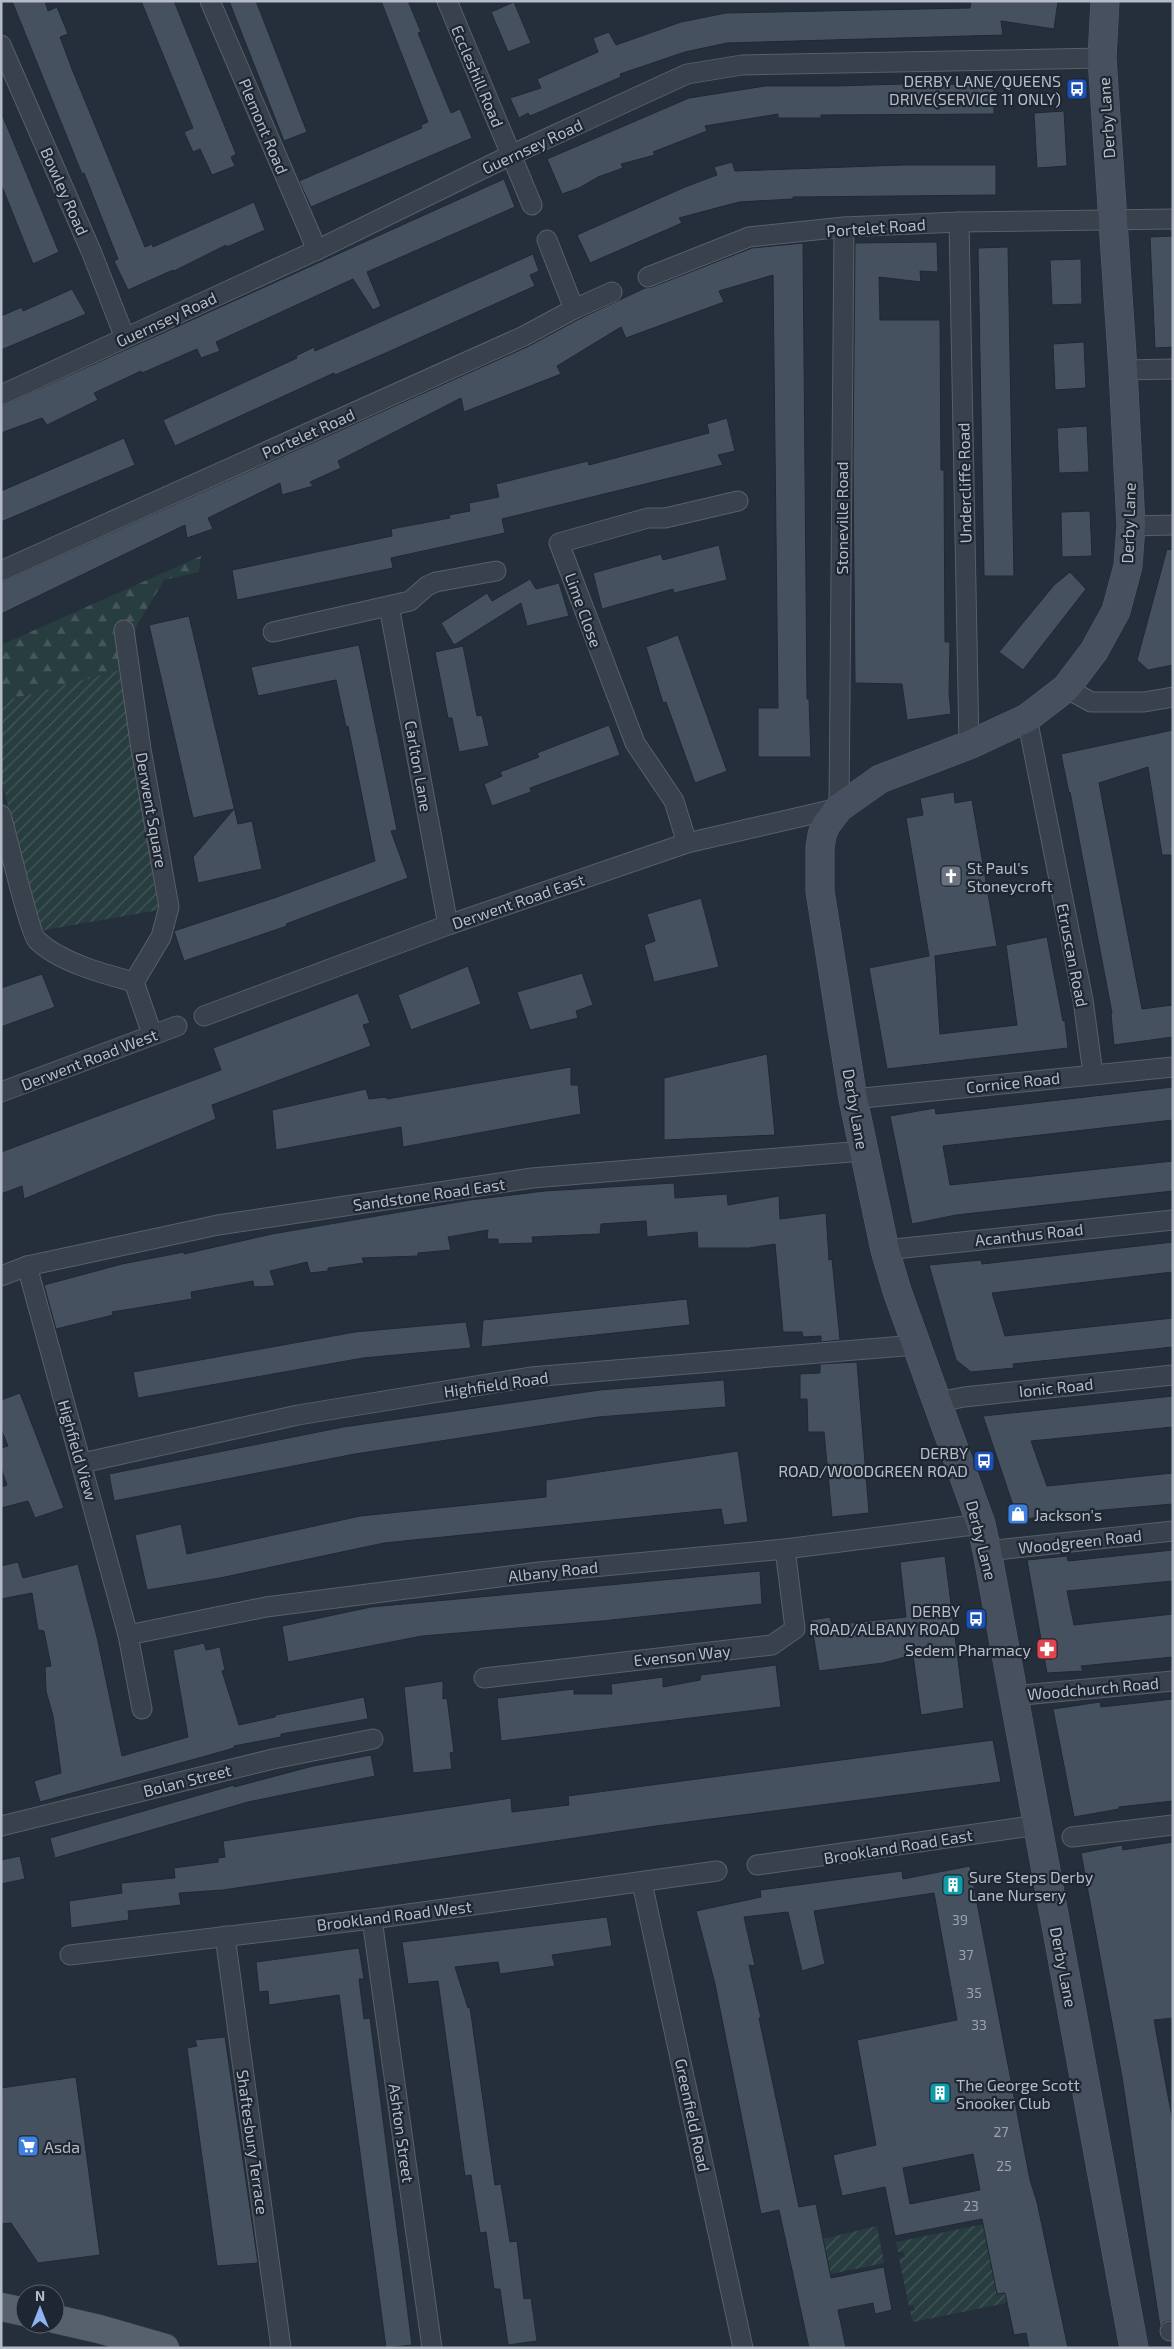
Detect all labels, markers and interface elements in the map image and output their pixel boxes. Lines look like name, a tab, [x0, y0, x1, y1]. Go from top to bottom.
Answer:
street label: Eccleshill Road	[448, 22, 508, 130]
place label: DERBY LANE/QUEENS DRIVE(SERVICE 11 ONLY)	[889, 71, 1061, 108]
street label: Plemont Road	[235, 75, 293, 177]
bus stop icon: DERBY LANE/QUEENS DRIVE(SERVICE 11 ONLY)	[1065, 77, 1089, 101]
street label: Derby Lane	[1094, 77, 1118, 159]
street label: Guernsey Road	[479, 114, 585, 178]
street label: Bowley Road	[37, 144, 93, 238]
street label: Portelet Road	[826, 214, 926, 240]
street label: Guernsey Road	[113, 287, 219, 351]
street label: Portelet Road	[259, 404, 357, 462]
street label: Undercliffe Road	[953, 422, 975, 544]
street label: Stoneville Road	[832, 462, 851, 574]
street label: Derby Lane	[1117, 482, 1139, 564]
street label: Lime Close	[562, 570, 606, 650]
street label: Carlton Lane	[402, 719, 436, 813]
street label: Derwent Square	[132, 751, 172, 869]
place label: St Paul's Stoneycroft	[967, 858, 1053, 895]
church icon: St Paul's Stoneycroft	[939, 864, 963, 888]
street label: Derwent Road East	[449, 869, 587, 933]
street label: Etruscan Road	[1054, 902, 1092, 1008]
street label: Derwent Road West	[18, 1024, 160, 1094]
street label: Derby Lane	[840, 1067, 872, 1151]
street label: Cornice Road	[965, 1068, 1061, 1096]
street label: Sandstone Road East	[352, 1174, 506, 1214]
street label: Acanthus Road	[974, 1219, 1084, 1249]
street label: Highfield Road	[442, 1367, 550, 1401]
street label: Ionic Road	[1018, 1374, 1094, 1400]
street label: Highfield View	[55, 1398, 101, 1502]
place label: DERBY ROAD/WOODGREEN ROAD	[778, 1443, 968, 1480]
bus stop icon: DERBY ROAD/WOODGREEN ROAD	[972, 1449, 996, 1473]
street label: Derby Lane	[963, 1498, 1001, 1582]
shop icon: Jackson's	[1006, 1502, 1030, 1526]
place label: Jackson's	[1034, 1505, 1102, 1524]
street label: Woodgreen Road	[1017, 1525, 1143, 1557]
street label: Albany Road	[507, 1557, 599, 1585]
place label: DERBY ROAD/ALBANY ROAD	[809, 1601, 960, 1638]
bus stop icon: DERBY ROAD/ALBANY ROAD	[964, 1607, 988, 1631]
pharmacy icon: Sedem Pharmacy	[1035, 1637, 1059, 1661]
street label: Evenson Way	[633, 1640, 732, 1670]
place label: Sedem Pharmacy	[905, 1640, 1032, 1659]
street label: Woodchurch Road	[1026, 1673, 1160, 1703]
street label: Bolan Street	[141, 1760, 233, 1800]
street label: Brookland Road East	[822, 1825, 974, 1867]
place label: Sure Steps Derby Lane Nursery	[969, 1867, 1094, 1904]
building icon: Sure Steps Derby Lane Nursery	[941, 1873, 965, 1897]
street label: Brookland Road West	[315, 1896, 473, 1934]
house number: 39	[952, 1911, 968, 1928]
street label: Derby Lane	[1047, 1925, 1081, 2009]
house number: 37	[959, 1946, 973, 1963]
house number: 35	[966, 1984, 982, 2001]
house number: 33	[971, 2016, 987, 2033]
street label: Greenfield Road	[672, 2057, 714, 2173]
street label: Shaftesbury Terrace	[233, 2068, 273, 2216]
place label: The George Scott Snooker Club	[956, 2075, 1080, 2112]
building icon: The George Scott Snooker Club	[928, 2081, 952, 2105]
street label: Ashton Street	[386, 2082, 418, 2184]
house number: 27	[993, 2123, 1009, 2140]
supermarket icon: Asda	[16, 2134, 40, 2158]
place label: Asda	[44, 2137, 80, 2156]
house number: 25	[996, 2157, 1012, 2174]
house number: 23	[963, 2197, 979, 2214]
north arrow	[15, 2284, 65, 2334]
text: N	[35, 2287, 45, 2304]

